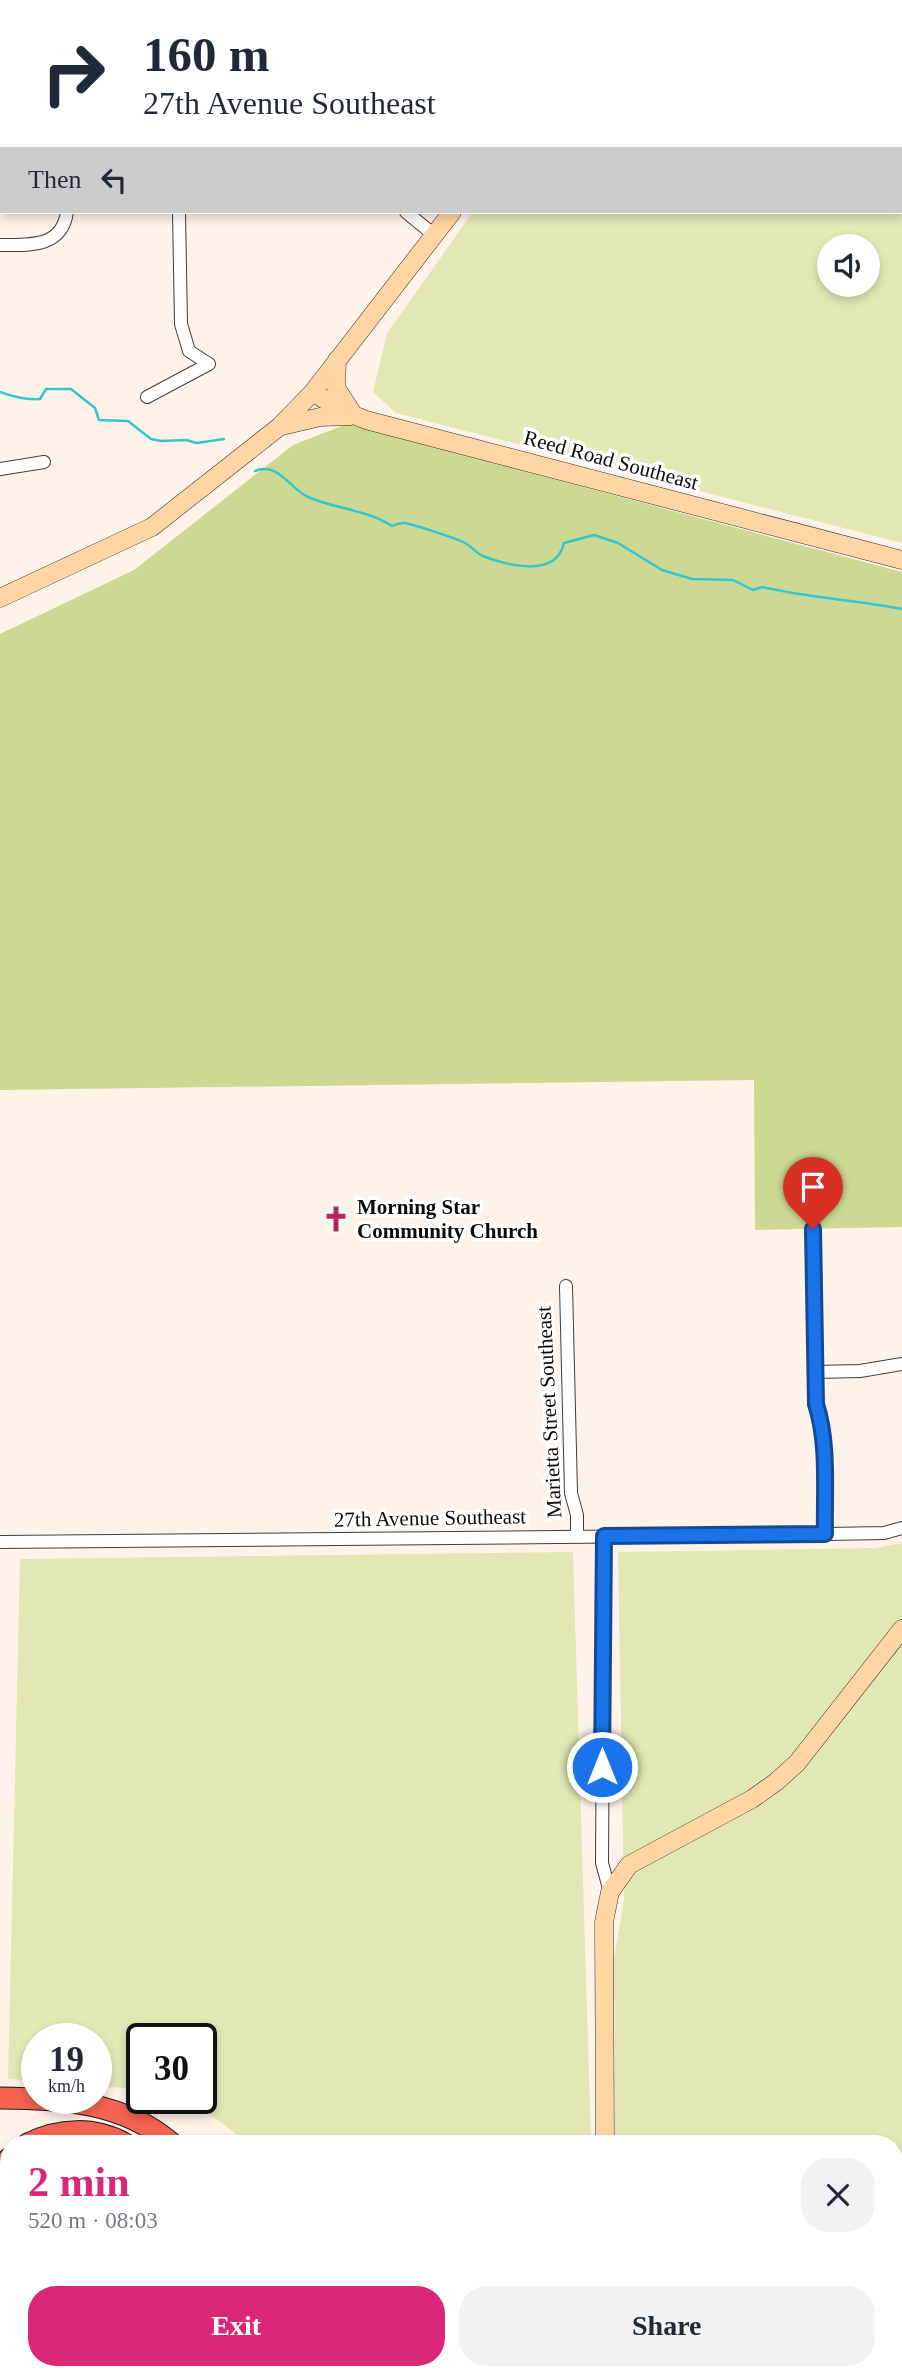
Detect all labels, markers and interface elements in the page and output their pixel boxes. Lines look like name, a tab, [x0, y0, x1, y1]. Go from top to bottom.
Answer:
text: 160 m	[143, 27, 270, 82]
icon: right	[28, 28, 119, 119]
text: 27th Avenue Southeast	[143, 85, 436, 121]
icon: left	[95, 161, 133, 199]
text: Then	[28, 165, 81, 194]
map controls	[817, 234, 880, 297]
button: sound	[817, 234, 880, 297]
street label: Reed Road Southeast	[521, 425, 701, 495]
pin	[783, 1157, 843, 1229]
icon: arrive	[794, 1168, 832, 1206]
place label: Morning Star Community Church	[357, 1195, 538, 1243]
church icon: Morning Star Community Church	[321, 1204, 351, 1234]
street label: Marietta Street Southeast	[531, 1305, 567, 1519]
street label: 27th Avenue Southeast	[334, 1504, 526, 1532]
position arrow	[565, 1730, 639, 1804]
speed limit sign: 30	[126, 2023, 217, 2114]
text: 19	[49, 2040, 84, 2079]
text: km/h	[48, 2076, 85, 2096]
button: close	[801, 2158, 875, 2232]
text: 2 min	[28, 2159, 130, 2205]
text: 520 m · 08:03	[28, 2208, 158, 2233]
button: Exit	[28, 2286, 445, 2366]
button: Share	[459, 2286, 875, 2366]

